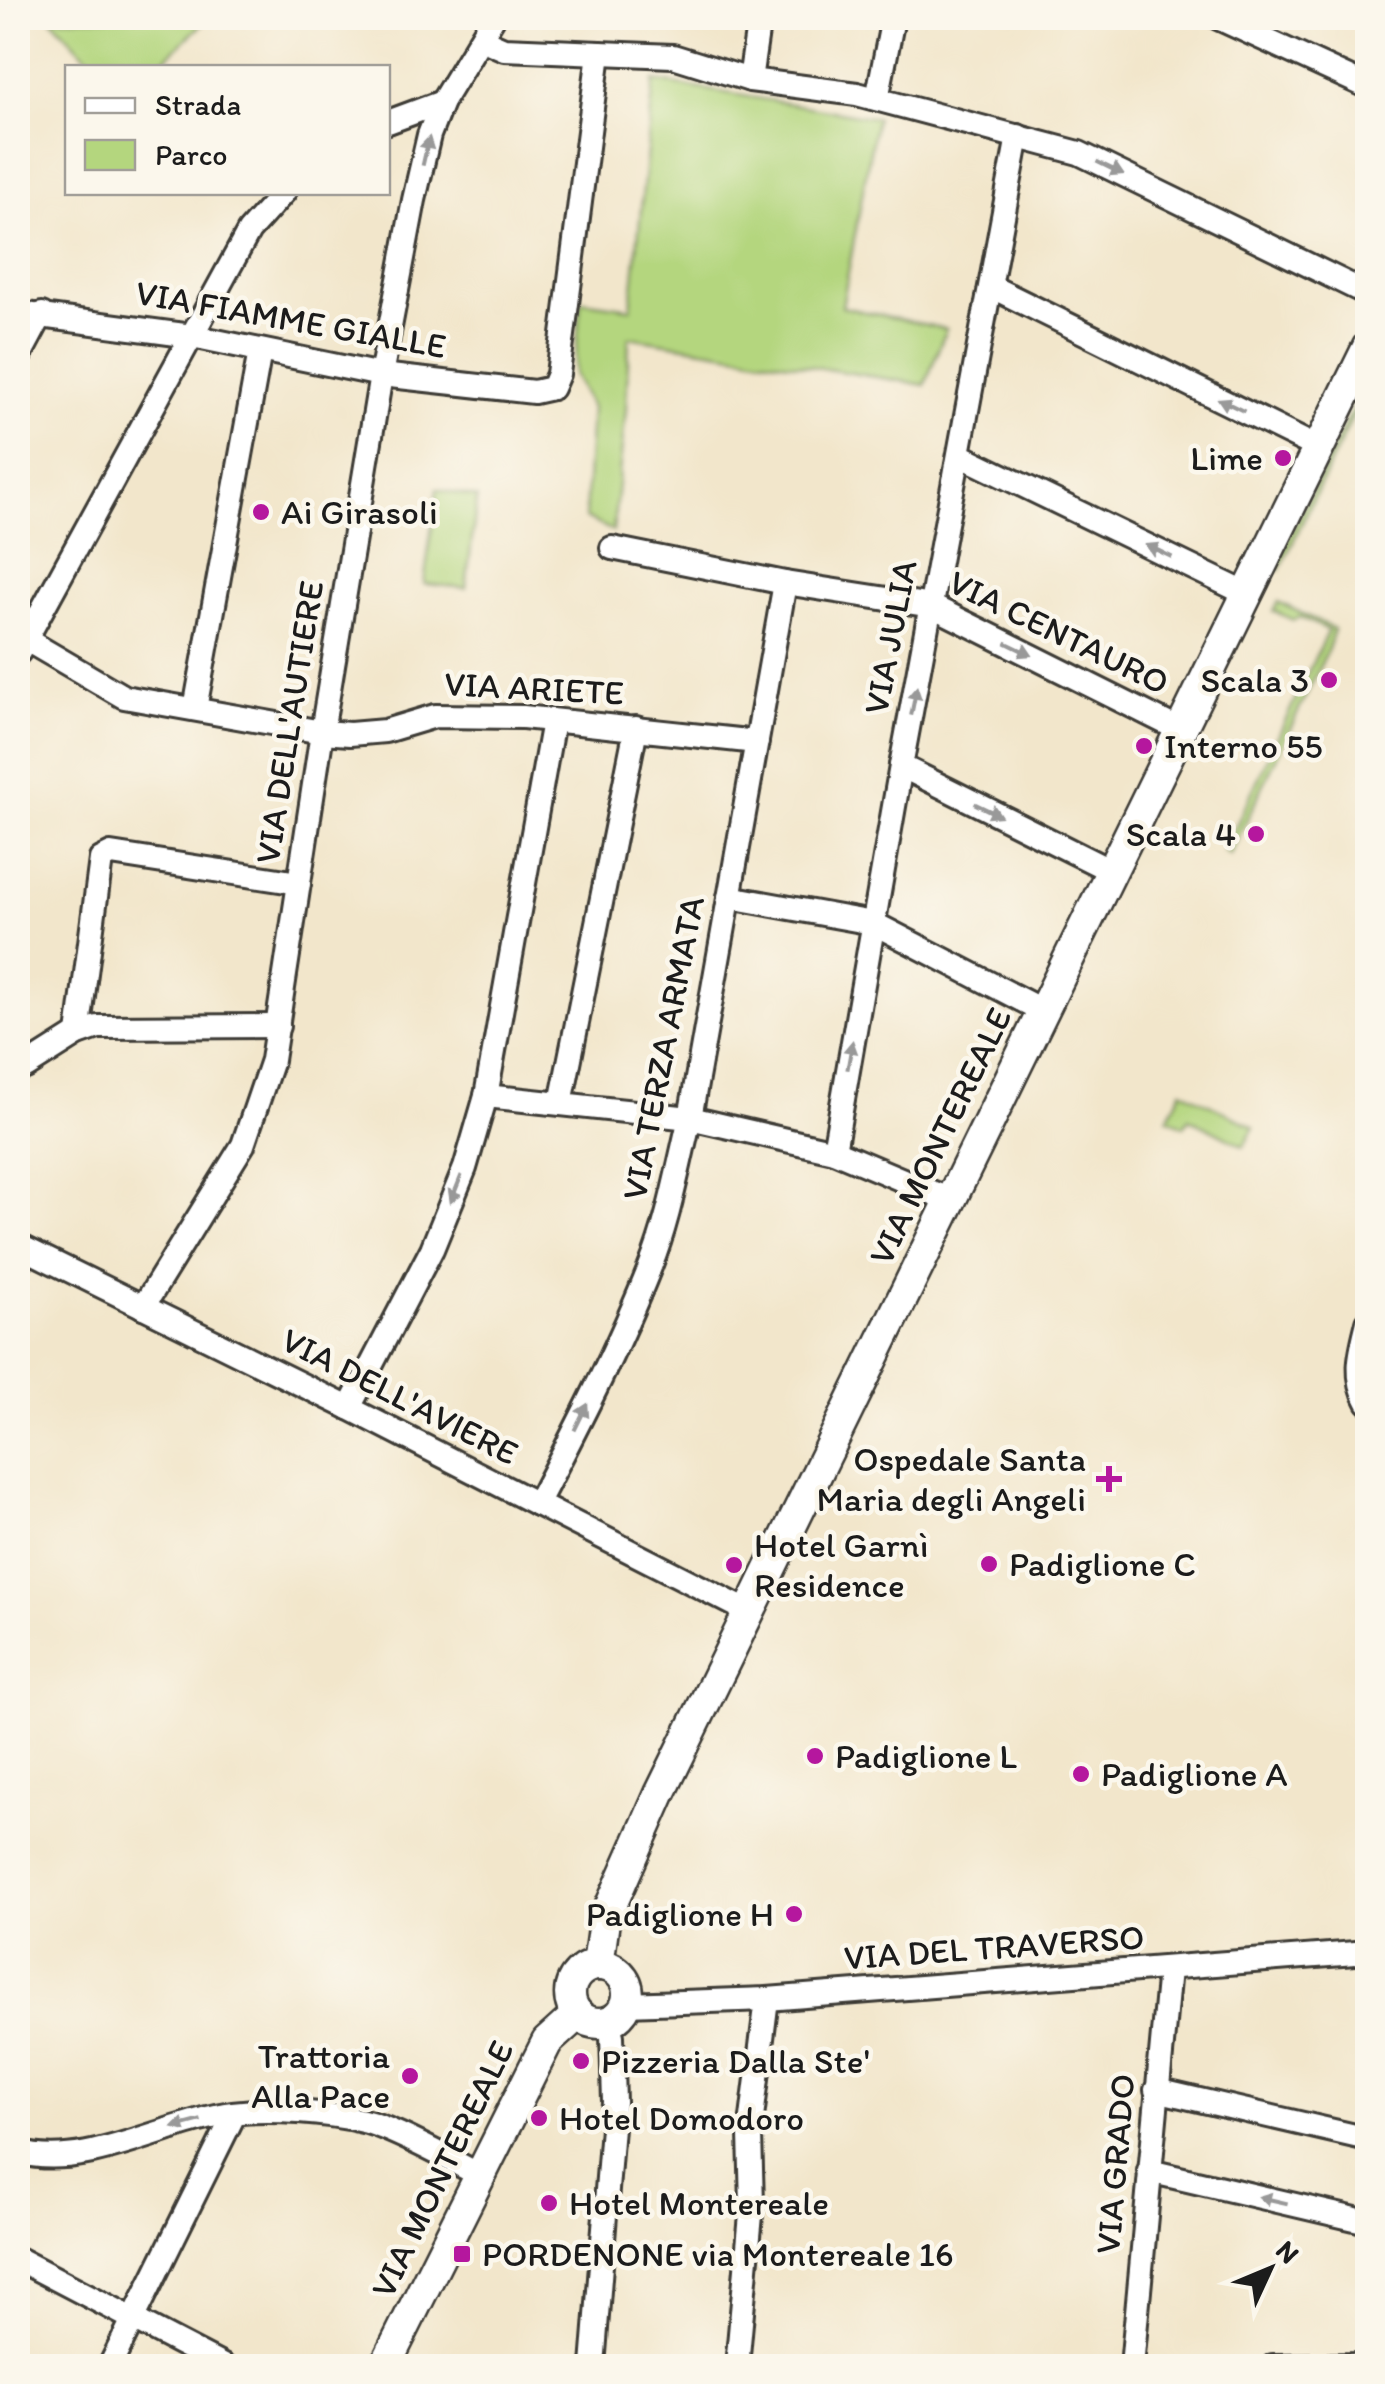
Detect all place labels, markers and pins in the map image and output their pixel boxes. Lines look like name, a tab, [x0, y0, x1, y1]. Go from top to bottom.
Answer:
place label: Lime	[1190, 437, 1263, 479]
marker: Lime	[1272, 447, 1294, 469]
place label: Ai Girasoli	[281, 491, 438, 533]
marker: Ai Girasoli	[250, 501, 272, 523]
place label: Scala 3	[1201, 659, 1309, 701]
marker: Scala 3	[1318, 669, 1340, 691]
place label: Interno 55	[1164, 725, 1323, 767]
marker: Interno 55	[1133, 735, 1155, 757]
place label: Scala 4	[1126, 813, 1236, 855]
marker: Scala 4	[1245, 823, 1267, 845]
place label: Ospedale Santa Maria degli Angeli	[816, 1438, 1086, 1520]
marker: Ospedale Santa Maria degli Angeli	[1096, 1466, 1122, 1492]
place label: Hotel Garnì Residence	[754, 1524, 928, 1606]
place label: Padiglione C	[1009, 1543, 1196, 1585]
marker: Padiglione C	[978, 1553, 1000, 1575]
marker: Hotel Garnì Residence	[723, 1554, 745, 1576]
place label: Padiglione L	[835, 1735, 1017, 1777]
marker: Padiglione L	[804, 1745, 826, 1767]
place label: Padiglione A	[1101, 1753, 1288, 1795]
marker: Padiglione A	[1070, 1763, 1092, 1785]
place label: Padiglione H	[586, 1893, 774, 1935]
marker: Padiglione H	[783, 1903, 805, 1925]
place label: Trattoria Alla Pace	[251, 2035, 390, 2117]
place label: Pizzeria Dalla Ste'	[601, 2040, 870, 2082]
marker: Pizzeria Dalla Ste'	[570, 2050, 592, 2072]
marker: Trattoria Alla Pace	[399, 2065, 421, 2087]
place label: Hotel Domodoro	[559, 2097, 804, 2139]
marker: Hotel Domodoro	[528, 2107, 550, 2129]
place label: Hotel Montereale	[569, 2182, 829, 2224]
marker: Hotel Montereale	[538, 2192, 560, 2214]
place label: PORDENONE via Montereale 16	[482, 2233, 954, 2275]
marker: PORDENONE via Montereale 16	[451, 2243, 473, 2265]

